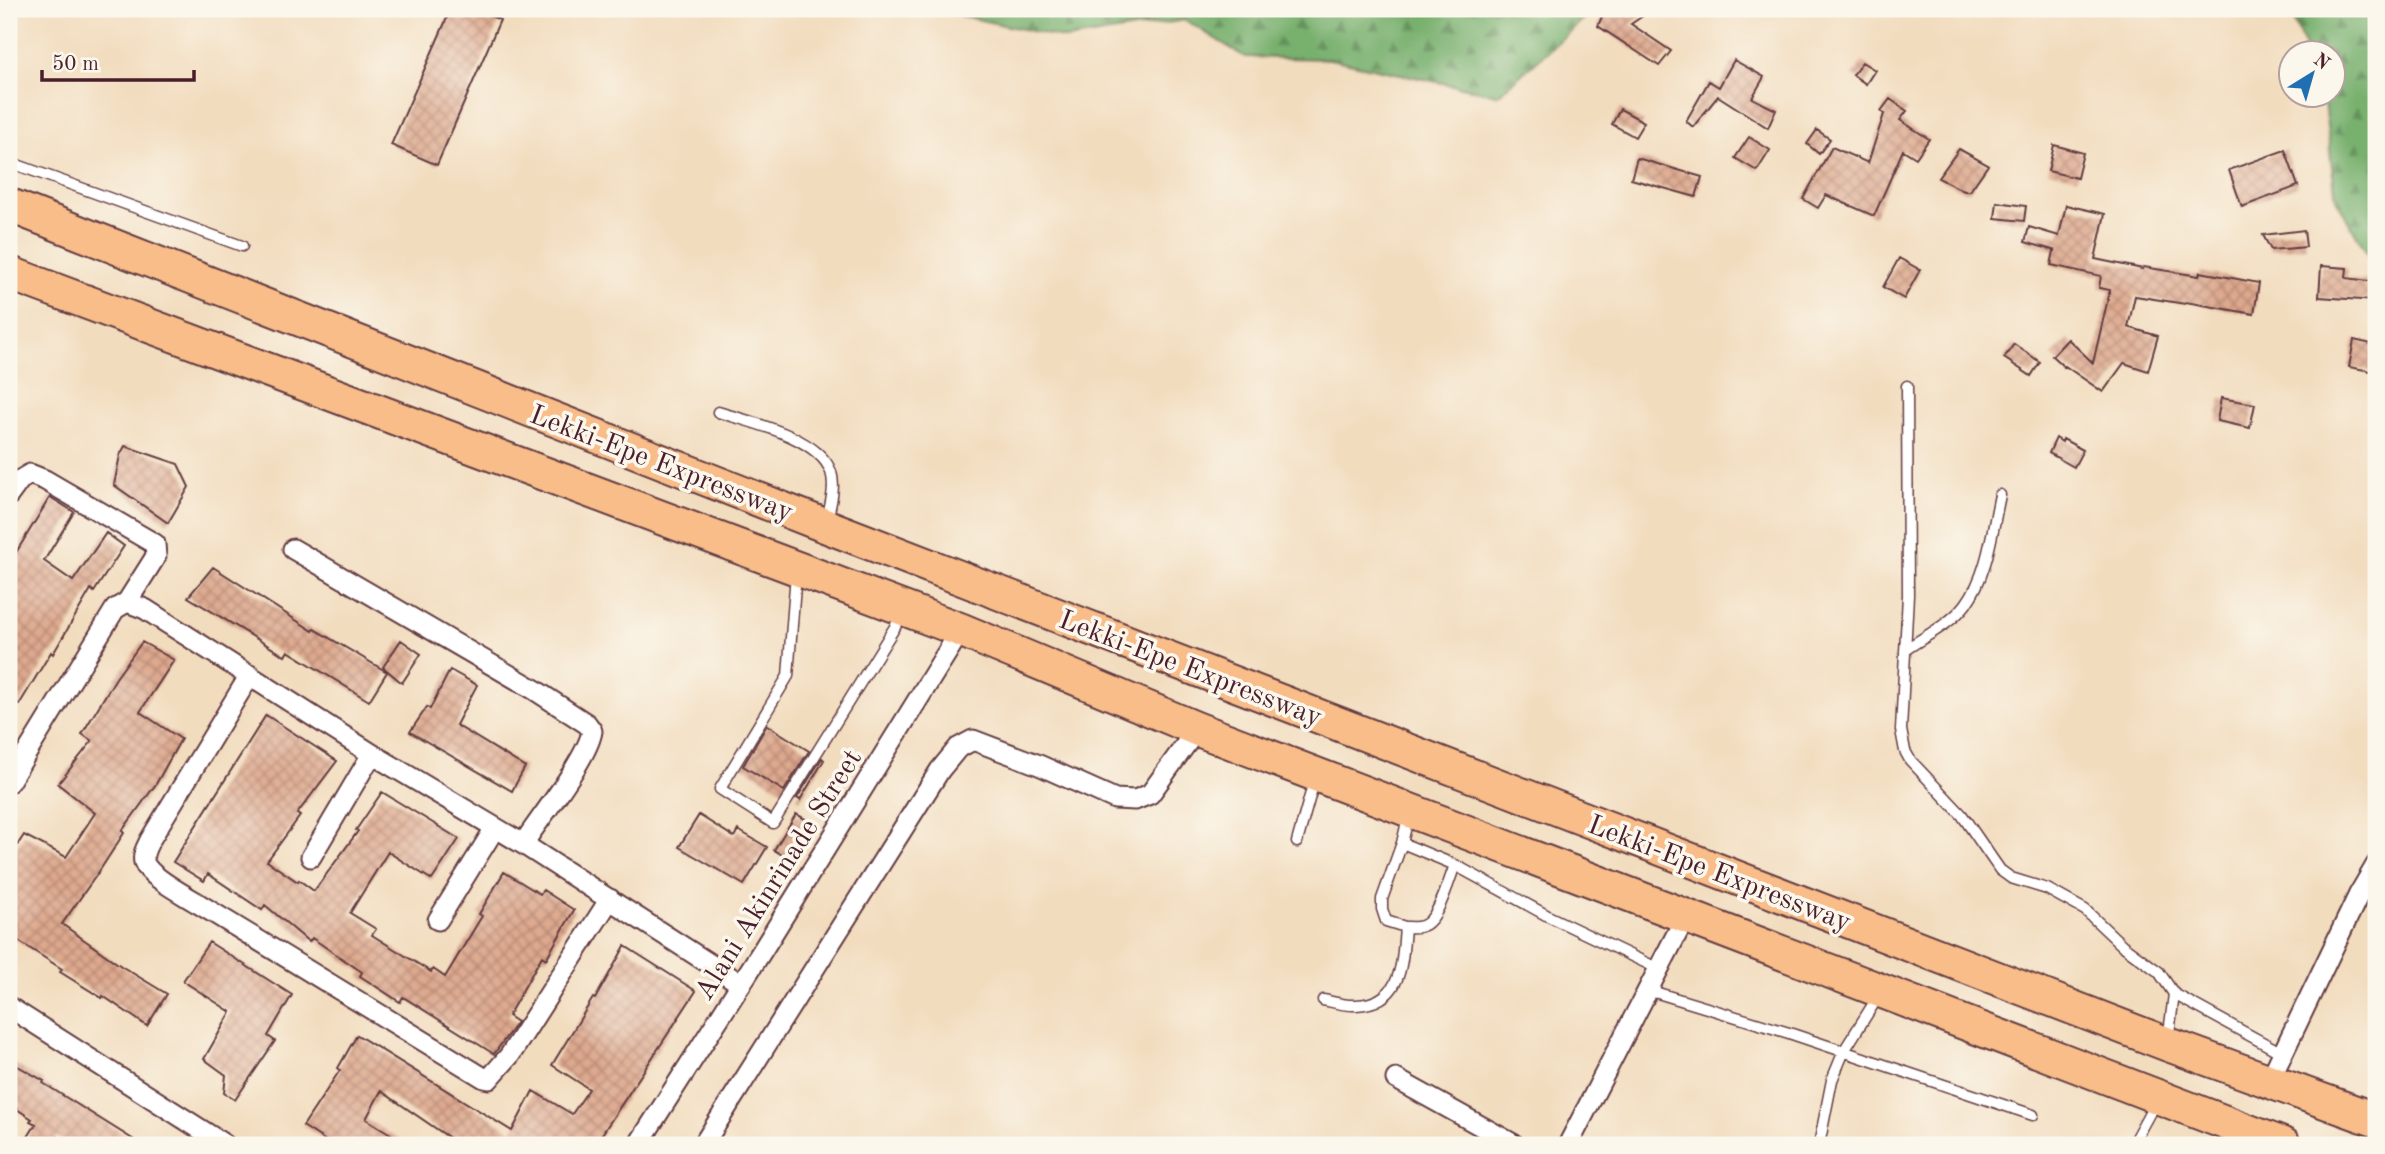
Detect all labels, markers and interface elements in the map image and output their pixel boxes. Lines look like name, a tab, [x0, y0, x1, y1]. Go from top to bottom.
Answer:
scale bar	[42, 38, 194, 82]
north arrow	[2276, 38, 2346, 108]
text: N	[2309, 50, 2333, 75]
text: 50 m	[52, 54, 99, 75]
street label: Lekki-Epe Expressway	[526, 402, 796, 528]
street label: Lekki-Epe Expressway	[1055, 607, 1325, 733]
street label: Alani Akinrinade Street	[691, 745, 868, 1006]
street label: Lekki-Epe Expressway	[1584, 812, 1854, 938]

